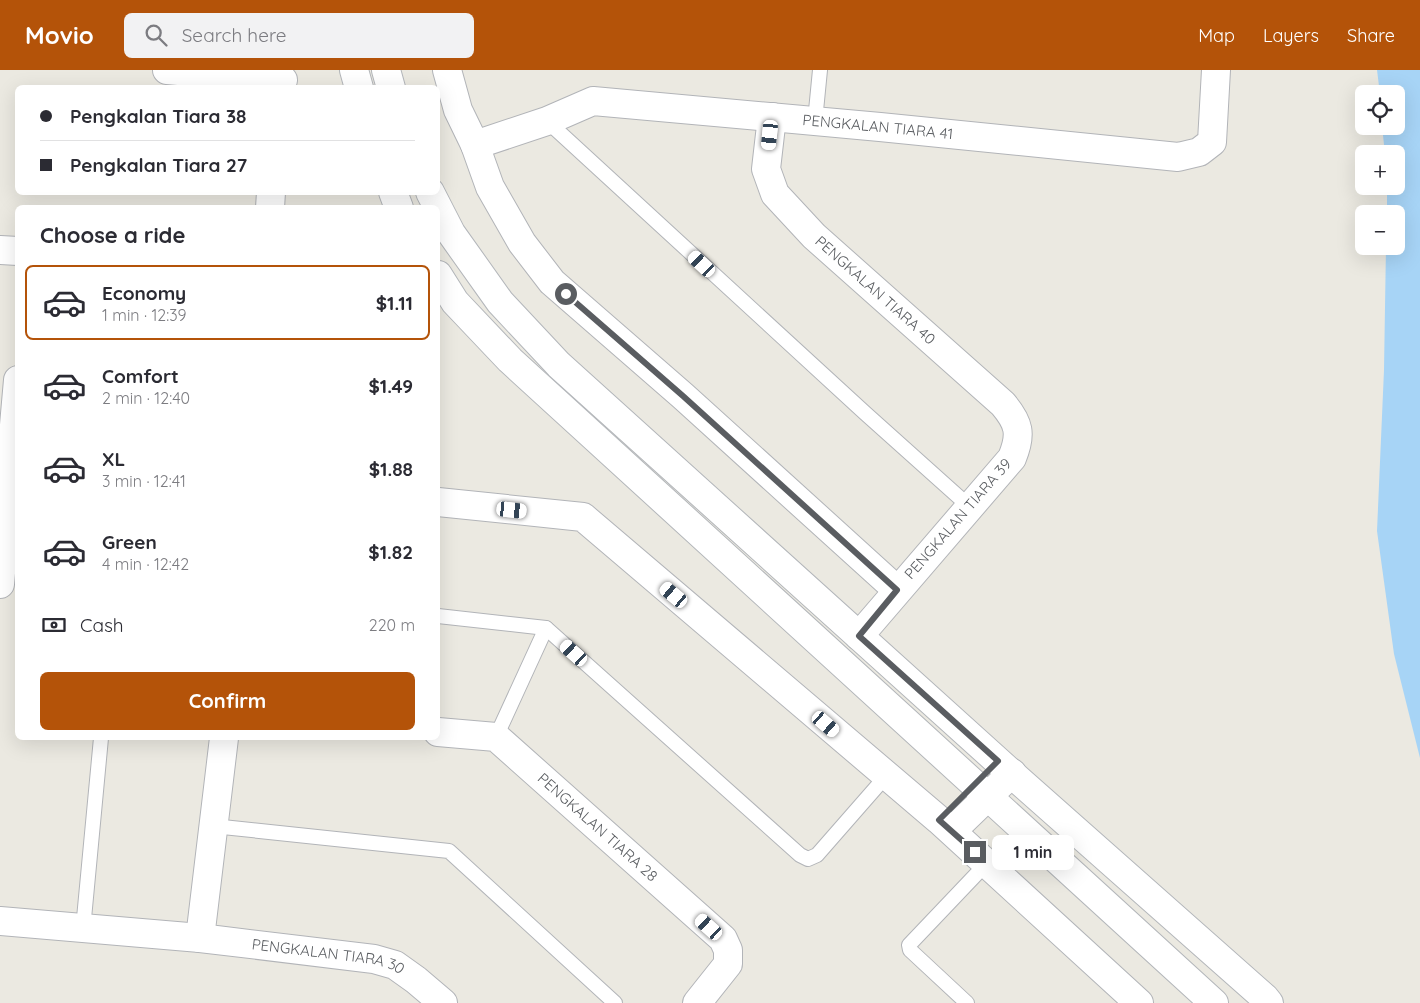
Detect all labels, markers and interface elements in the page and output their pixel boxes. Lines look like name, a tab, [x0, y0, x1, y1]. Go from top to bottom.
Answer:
search box	[124, 13, 474, 58]
text: Movio	[25, 20, 94, 50]
icon: search	[142, 21, 170, 49]
text: Search here	[182, 23, 287, 47]
text: Map	[1198, 24, 1235, 47]
text: Layers	[1263, 24, 1319, 47]
text: Share	[1347, 24, 1395, 47]
map controls	[1355, 85, 1405, 255]
button: locate	[1355, 85, 1405, 135]
text: Pengkalan Tiara 38	[70, 104, 247, 128]
street label: PENGKALAN TIARA 41	[802, 110, 954, 143]
car	[760, 119, 779, 151]
button: +	[1355, 145, 1405, 195]
text: Pengkalan Tiara 27	[70, 153, 247, 177]
button: −	[1355, 205, 1405, 255]
text: Choose a ride	[40, 221, 185, 249]
street label: PENGKALAN TIARA 40	[811, 231, 940, 348]
car	[685, 248, 718, 280]
icon: car	[42, 280, 87, 325]
text: Economy	[102, 281, 186, 305]
route start	[555, 283, 577, 305]
text: $1.11	[376, 291, 413, 315]
text: 1 min · 12:39	[102, 305, 187, 325]
icon: car	[42, 363, 87, 408]
text: Comfort	[102, 364, 179, 388]
text: $1.49	[369, 374, 413, 398]
text: 2 min · 12:40	[102, 388, 190, 408]
icon: car	[42, 446, 87, 491]
text: XL	[102, 447, 125, 471]
street label: PENGKALAN TIARA 39	[900, 454, 1015, 583]
text: $1.88	[369, 457, 413, 481]
text: 3 min · 12:41	[102, 471, 186, 491]
car	[496, 501, 527, 519]
icon: car	[42, 529, 87, 574]
text: Green	[102, 530, 157, 554]
text: $1.82	[368, 540, 413, 564]
text: 4 min · 12:42	[102, 554, 189, 574]
car	[657, 580, 690, 610]
icon: cash	[40, 611, 68, 639]
text: Cash	[80, 613, 124, 637]
text: 220 m	[369, 615, 415, 635]
car	[557, 637, 590, 669]
button: Confirm	[40, 672, 415, 730]
car	[809, 708, 842, 740]
street label: PENGKALAN TIARA 28	[534, 769, 662, 885]
callout: 1 min	[992, 834, 1075, 870]
route end	[964, 841, 986, 863]
text: 1 min	[1014, 842, 1052, 862]
car	[692, 911, 725, 943]
street label: PENGKALAN TIARA 30	[251, 934, 409, 978]

